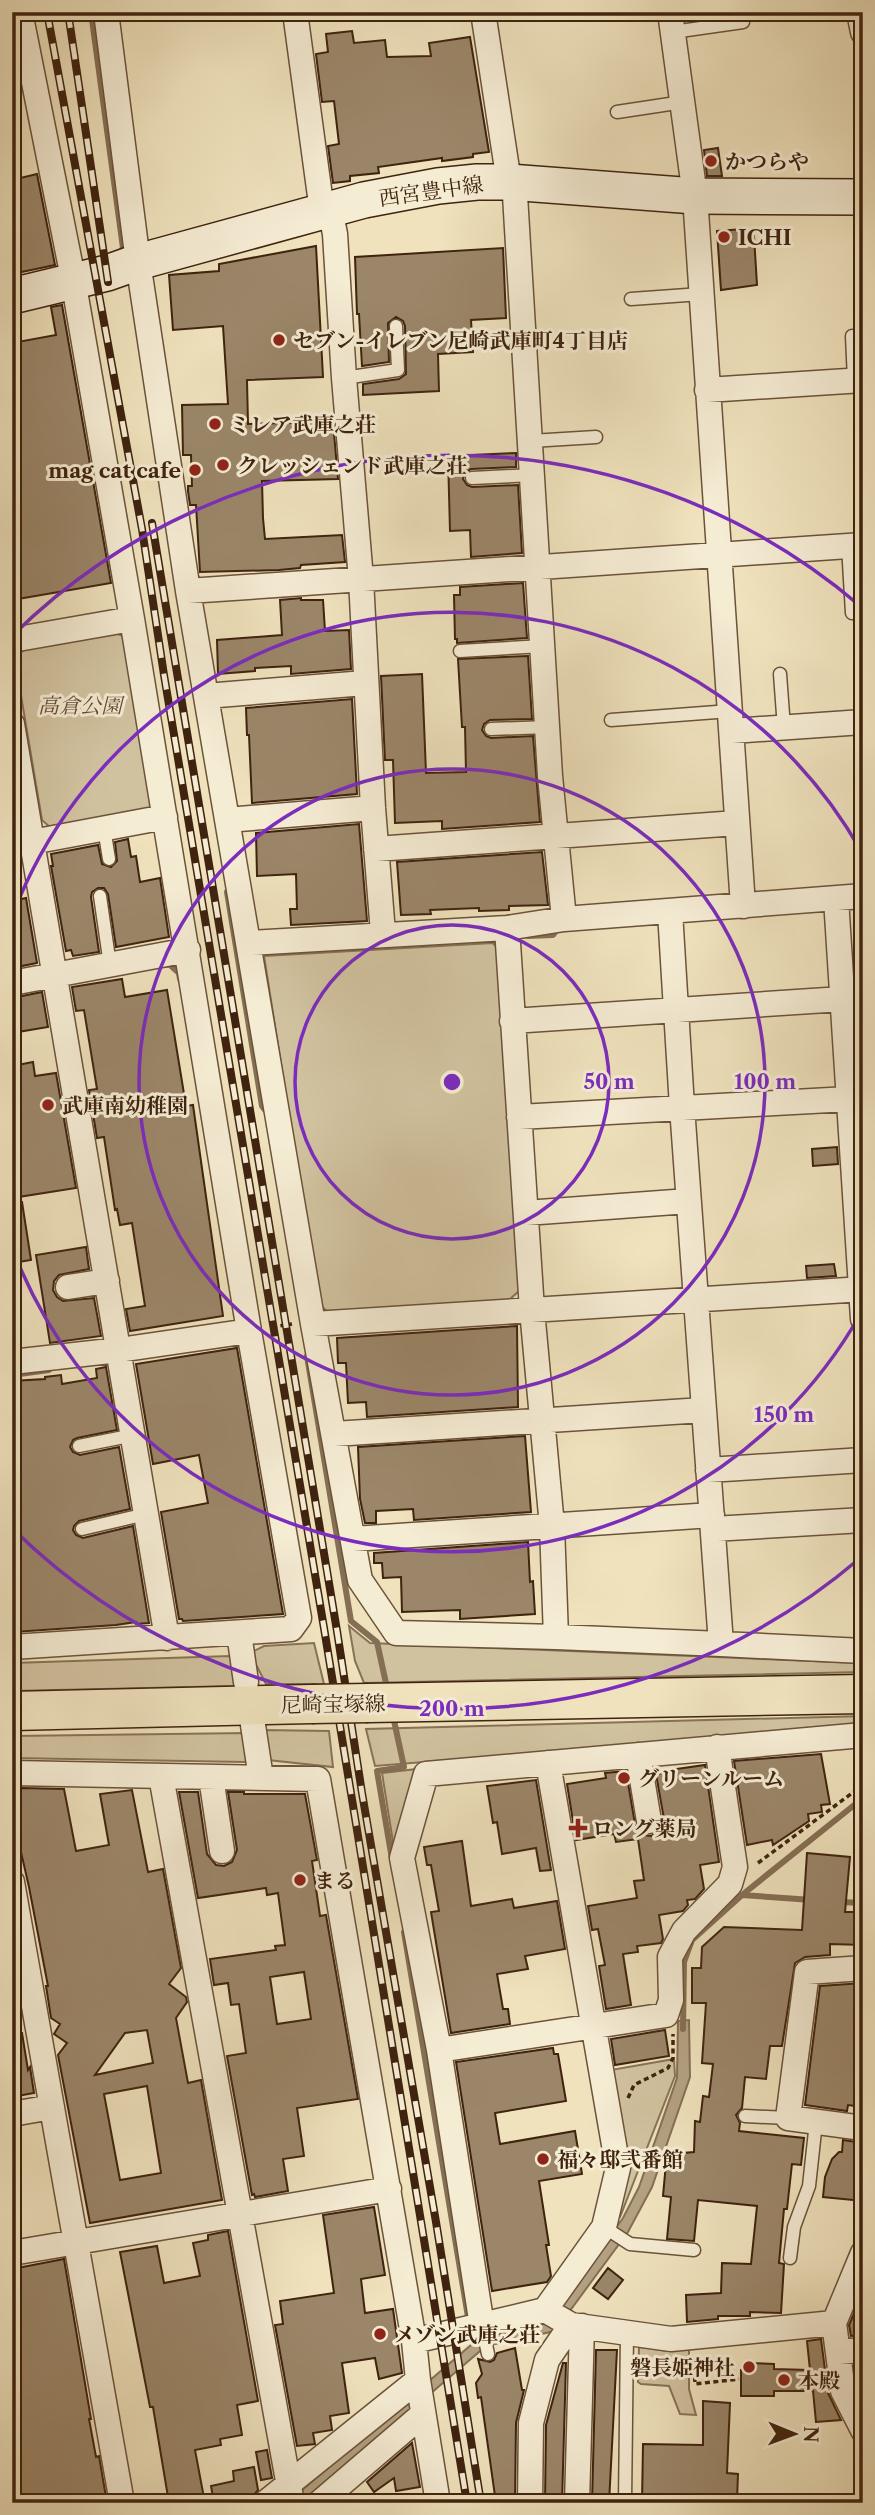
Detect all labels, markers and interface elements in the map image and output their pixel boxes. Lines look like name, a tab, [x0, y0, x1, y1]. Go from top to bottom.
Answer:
place label: かつらや	[725, 149, 809, 174]
marker: かつらや	[703, 153, 719, 169]
street label: 西宮豊中線	[377, 171, 485, 211]
place label: ICHI	[738, 225, 792, 250]
marker: ICHI	[716, 229, 732, 245]
place label: セブン-イレブン尼崎武庫町4丁目店	[293, 328, 628, 353]
marker: セブン-イレブン尼崎武庫町4丁目店	[271, 332, 287, 348]
place label: ミレア武庫之荘	[229, 412, 376, 437]
marker: ミレア武庫之荘	[207, 416, 223, 432]
place label: クレッシェンド武庫之荘	[237, 453, 467, 478]
marker: クレッシェンド武庫之荘	[215, 457, 231, 473]
place label: mag cat cafe	[48, 458, 181, 483]
marker: mag cat cafe	[187, 462, 203, 478]
park label: 高倉公園	[38, 693, 125, 718]
text: 50 m	[583, 1069, 635, 1094]
text: 100 m	[734, 1069, 796, 1094]
centre of rings	[440, 1070, 464, 1094]
place label: 武庫南幼稚園	[62, 1093, 188, 1118]
marker: 武庫南幼稚園	[40, 1097, 56, 1113]
text: 150 m	[754, 1402, 814, 1427]
street label: 尼崎宝塚線	[280, 1691, 386, 1717]
text: 200 m	[419, 1696, 485, 1721]
place label: グリーンルーム	[638, 1766, 784, 1791]
marker: グリーンルーム	[616, 1770, 632, 1786]
place label: ロング薬局	[592, 1816, 697, 1841]
marker: ロング薬局	[570, 1820, 586, 1836]
place label: まる	[314, 1868, 356, 1893]
marker: まる	[292, 1872, 308, 1888]
place label: 福々邸弐番館	[557, 2147, 683, 2172]
marker: 福々邸弐番館	[535, 2151, 551, 2167]
place label: メゾン武庫之荘	[394, 2322, 540, 2347]
marker: メゾン武庫之荘	[372, 2326, 388, 2342]
place label: 磐長姫神社	[630, 2355, 735, 2380]
marker: 磐長姫神社	[741, 2359, 757, 2375]
place label: 本殿	[798, 2368, 840, 2393]
marker: 本殿	[776, 2372, 792, 2388]
north arrow	[760, 2400, 830, 2470]
text: N	[799, 2426, 822, 2443]

